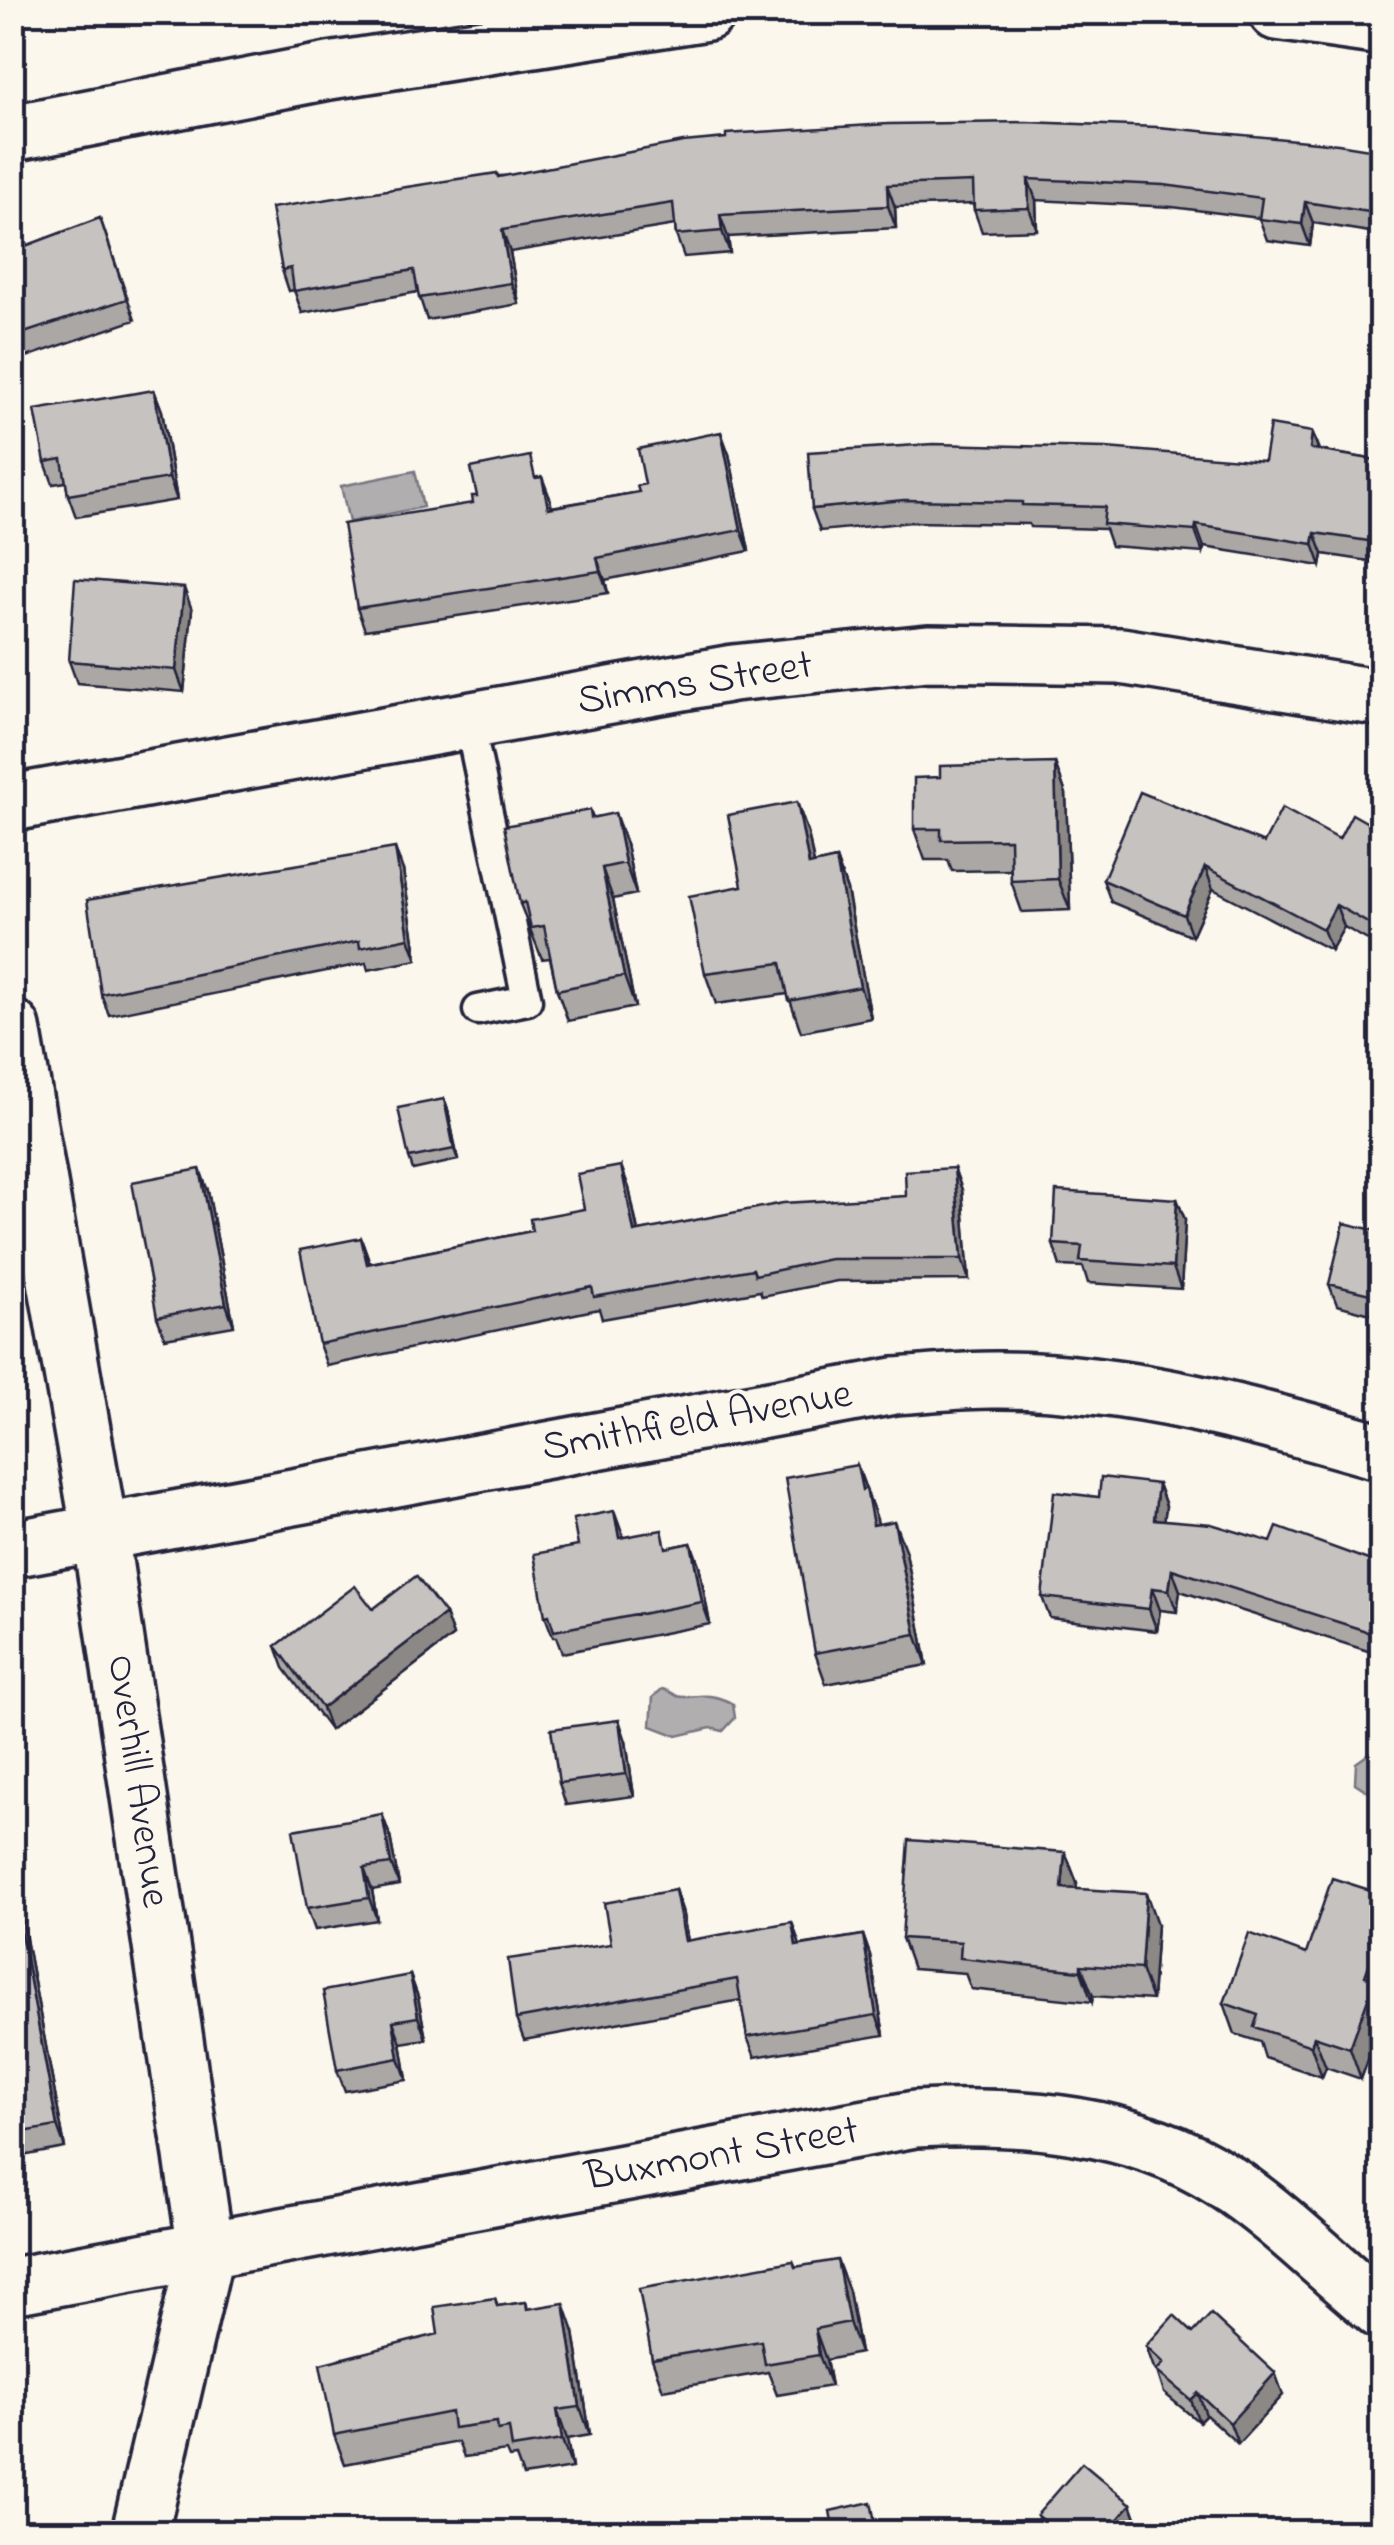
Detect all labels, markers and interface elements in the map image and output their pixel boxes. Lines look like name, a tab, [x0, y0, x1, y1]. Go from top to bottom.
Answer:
street label: Simms Street	[573, 635, 817, 733]
street label: Smithfield Avenue	[537, 1365, 857, 1479]
street label: Overhill Avenue	[89, 1651, 185, 1911]
street label: Buxmont Street	[580, 2101, 863, 2209]

